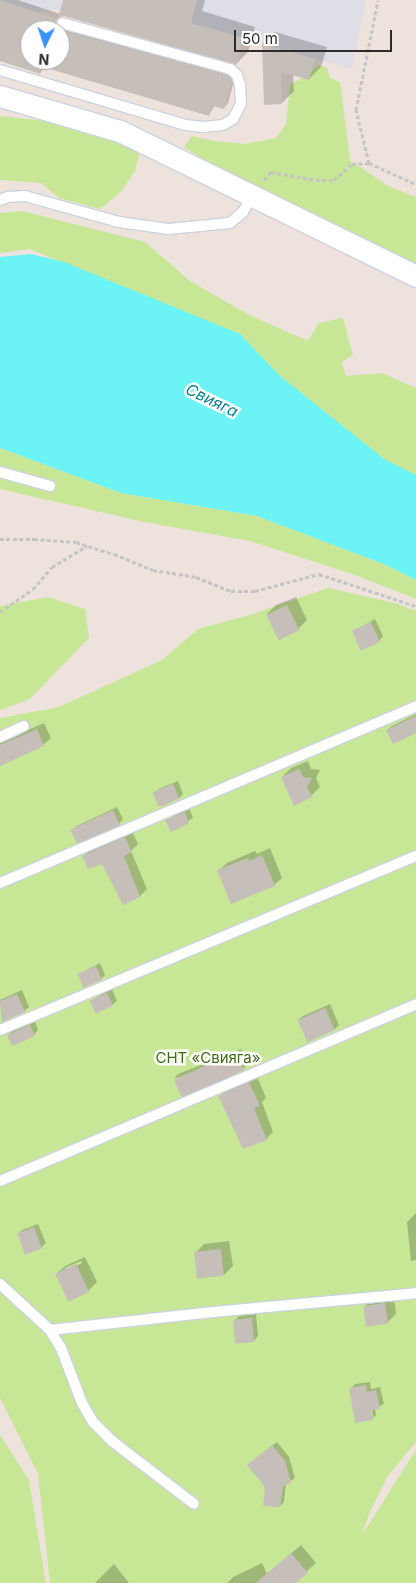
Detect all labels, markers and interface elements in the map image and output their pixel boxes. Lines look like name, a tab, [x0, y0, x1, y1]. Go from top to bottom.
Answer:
north arrow	[20, 20, 70, 70]
scale bar	[236, 20, 394, 52]
text: 50 m	[242, 29, 278, 48]
text: N	[38, 51, 50, 68]
water label: Свияга	[183, 379, 241, 421]
park label: СНТ «Свияга»	[155, 1049, 261, 1067]

